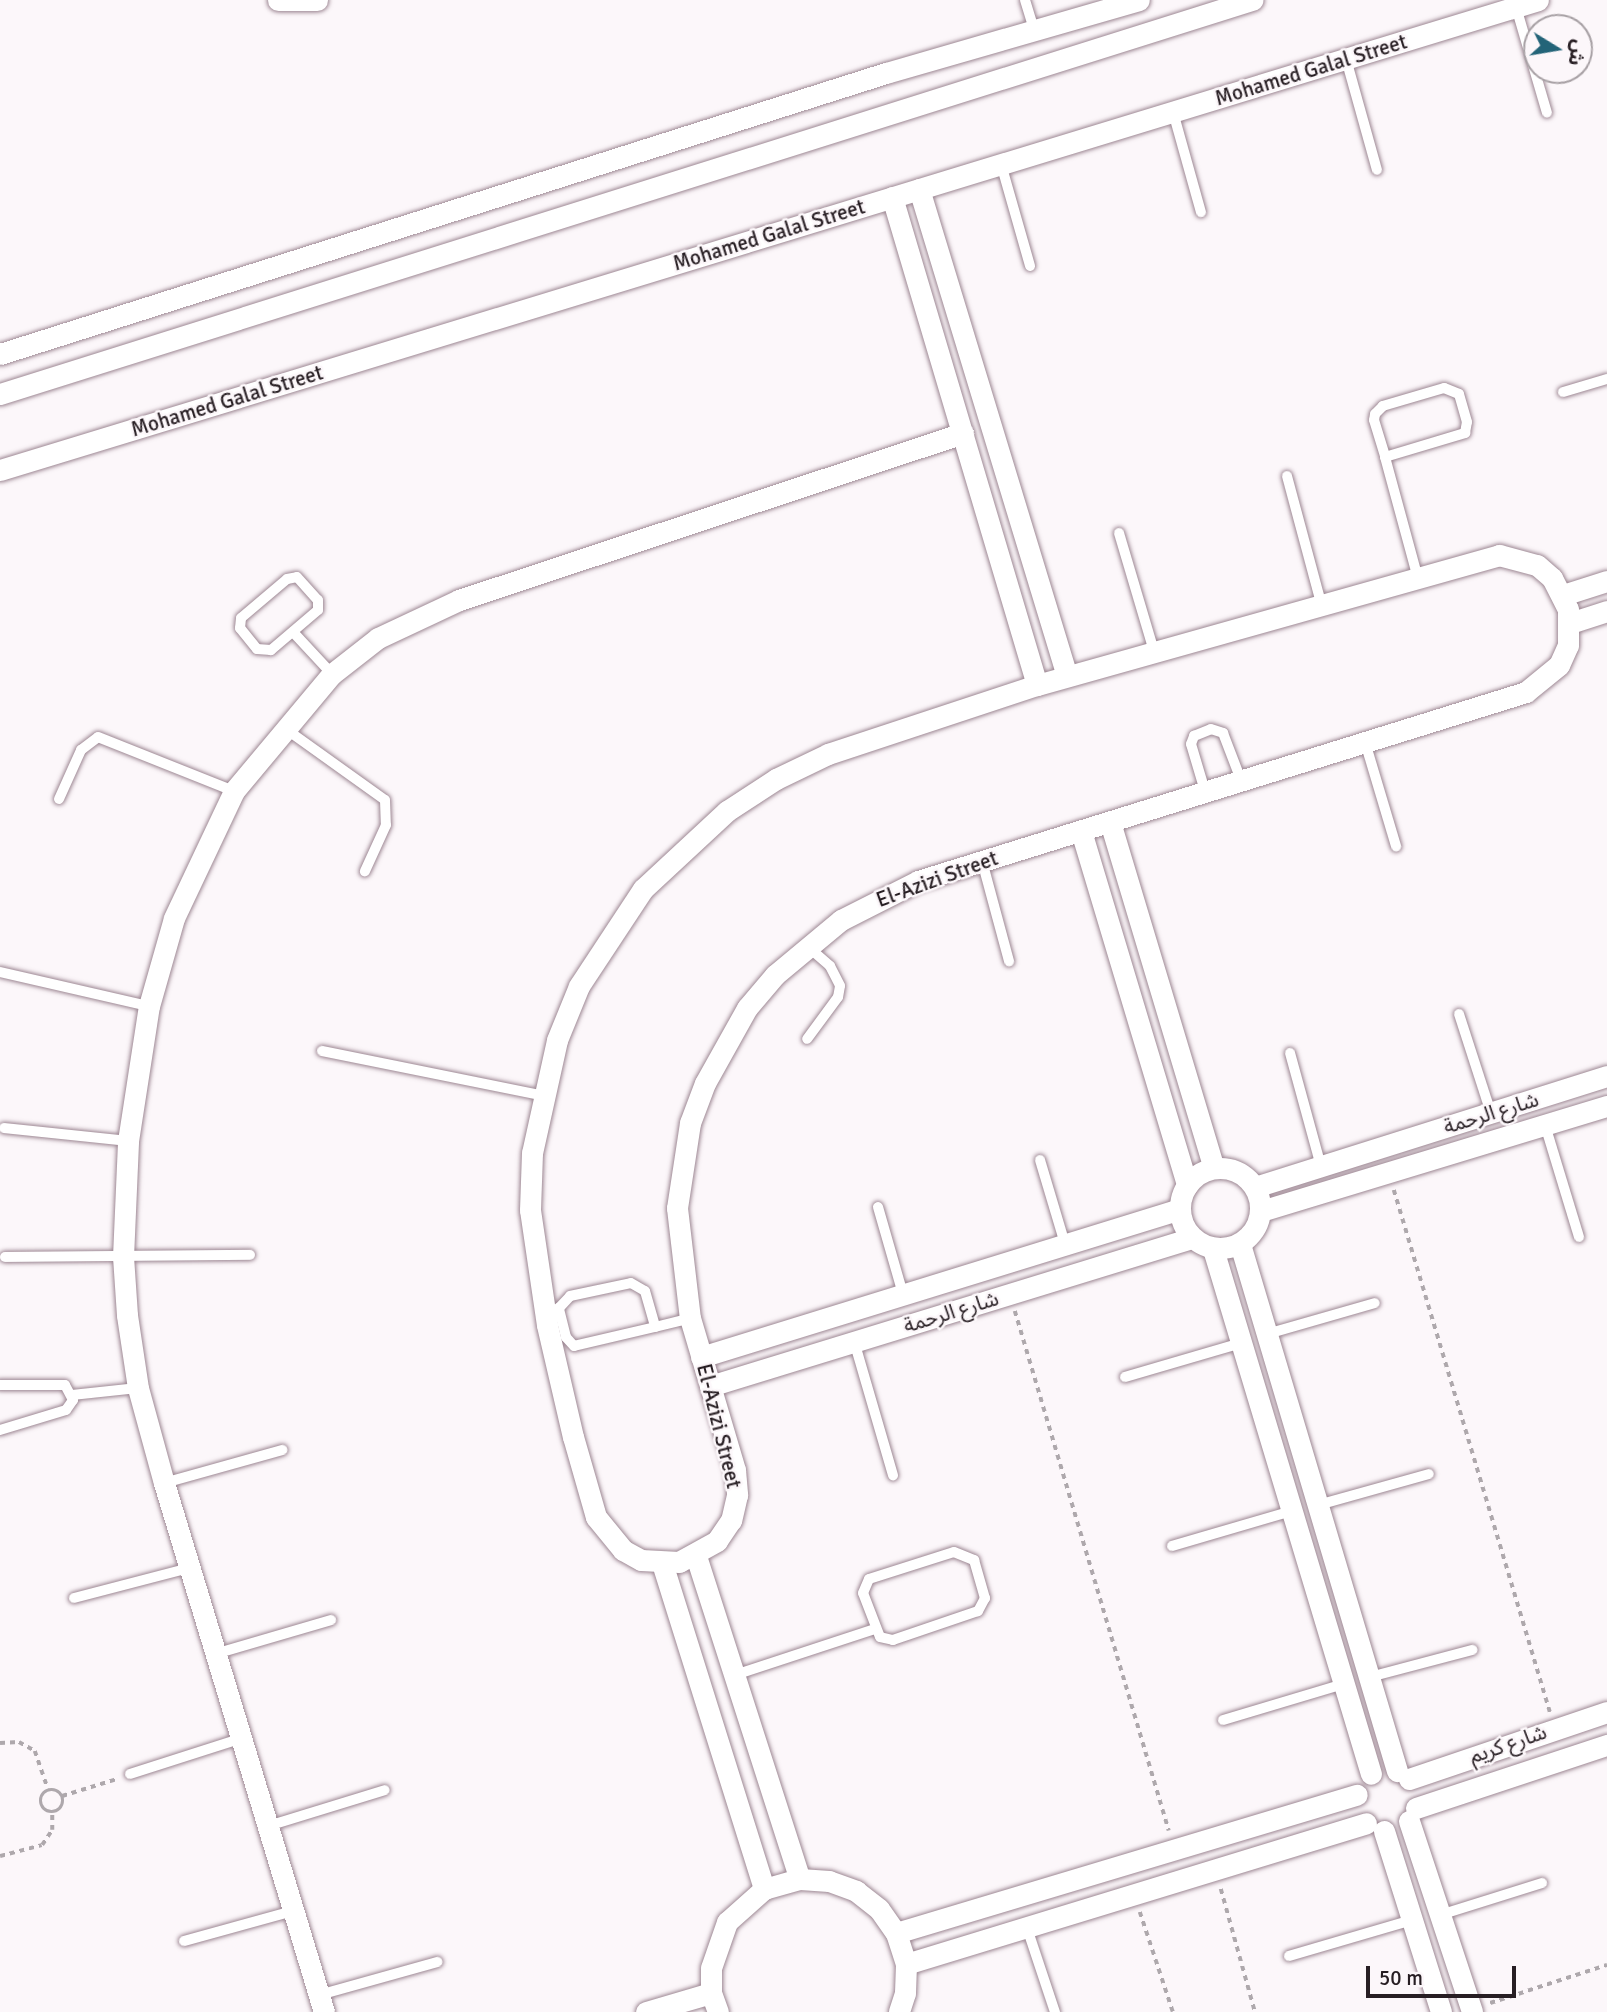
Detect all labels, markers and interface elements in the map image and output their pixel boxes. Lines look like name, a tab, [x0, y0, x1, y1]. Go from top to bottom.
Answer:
north arrow	[1523, 14, 1593, 84]
street label: Mohamed Galal Street	[1212, 29, 1410, 111]
text: ش	[1562, 38, 1591, 68]
street label: Mohamed Galal Street	[670, 194, 868, 276]
street label: Mohamed Galal Street	[128, 360, 326, 442]
street label: El-Azizi Street	[873, 845, 1001, 913]
street label: شارع الرحمة	[1440, 1087, 1542, 1139]
street label: شارع الرحمة	[900, 1286, 1002, 1338]
street label: El-Azizi Street	[691, 1361, 747, 1491]
street label: شارع كريم	[1466, 1719, 1550, 1769]
scale bar	[1369, 1952, 1520, 1996]
text: 50 m	[1379, 1965, 1423, 1991]

